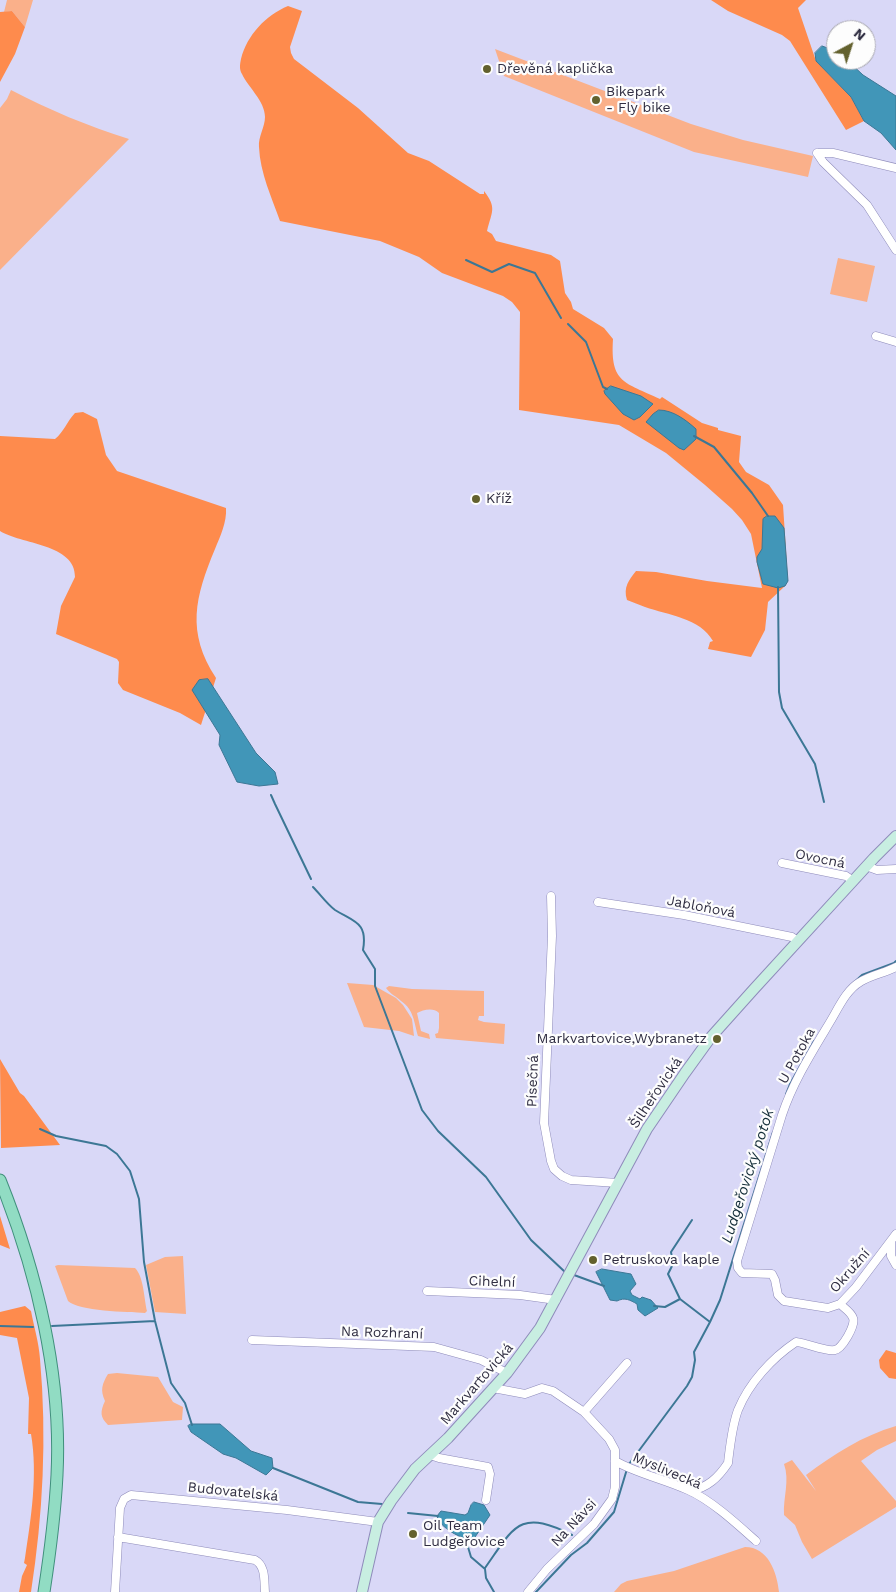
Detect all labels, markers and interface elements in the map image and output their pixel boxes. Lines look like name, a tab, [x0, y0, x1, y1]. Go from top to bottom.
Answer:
north arrow	[826, 20, 876, 70]
text: N	[851, 25, 869, 44]
place label: Dřevěná kaplička	[497, 61, 613, 77]
marker: Dřevěná kaplička	[481, 63, 493, 75]
place label: Bikepark - Fly bike	[606, 84, 671, 116]
marker: Bikepark - Fly bike	[590, 94, 602, 106]
place label: Kříž	[486, 491, 512, 507]
marker: Kříž	[470, 493, 482, 505]
street label: Ovocná	[794, 846, 846, 872]
street label: Jabloňová	[665, 892, 737, 922]
street label: U Potoka	[775, 1025, 819, 1087]
place label: Markvartovice,Wybranetz	[537, 1031, 707, 1047]
marker: Markvartovice,Wybranetz	[711, 1033, 723, 1045]
street label: Šilheřovická	[626, 1054, 686, 1132]
street label: Písečná	[524, 1055, 542, 1107]
water label: Ludgeřovický potok	[718, 1107, 778, 1245]
street label: Okružní	[826, 1246, 874, 1296]
place label: Petruskova kaple	[603, 1252, 720, 1268]
marker: Petruskova kaple	[587, 1254, 599, 1266]
street label: Cihelní	[468, 1273, 516, 1291]
street label: Na Rozhraní	[341, 1323, 423, 1343]
street label: Markvartovická	[437, 1340, 517, 1428]
street label: Myslivecká	[630, 1449, 704, 1493]
street label: Budovatelská	[187, 1479, 279, 1505]
street label: Na Návsi	[548, 1496, 600, 1550]
place label: Oil Team Ludgeřovice	[423, 1518, 505, 1550]
marker: Oil Team Ludgeřovice	[407, 1528, 419, 1540]

